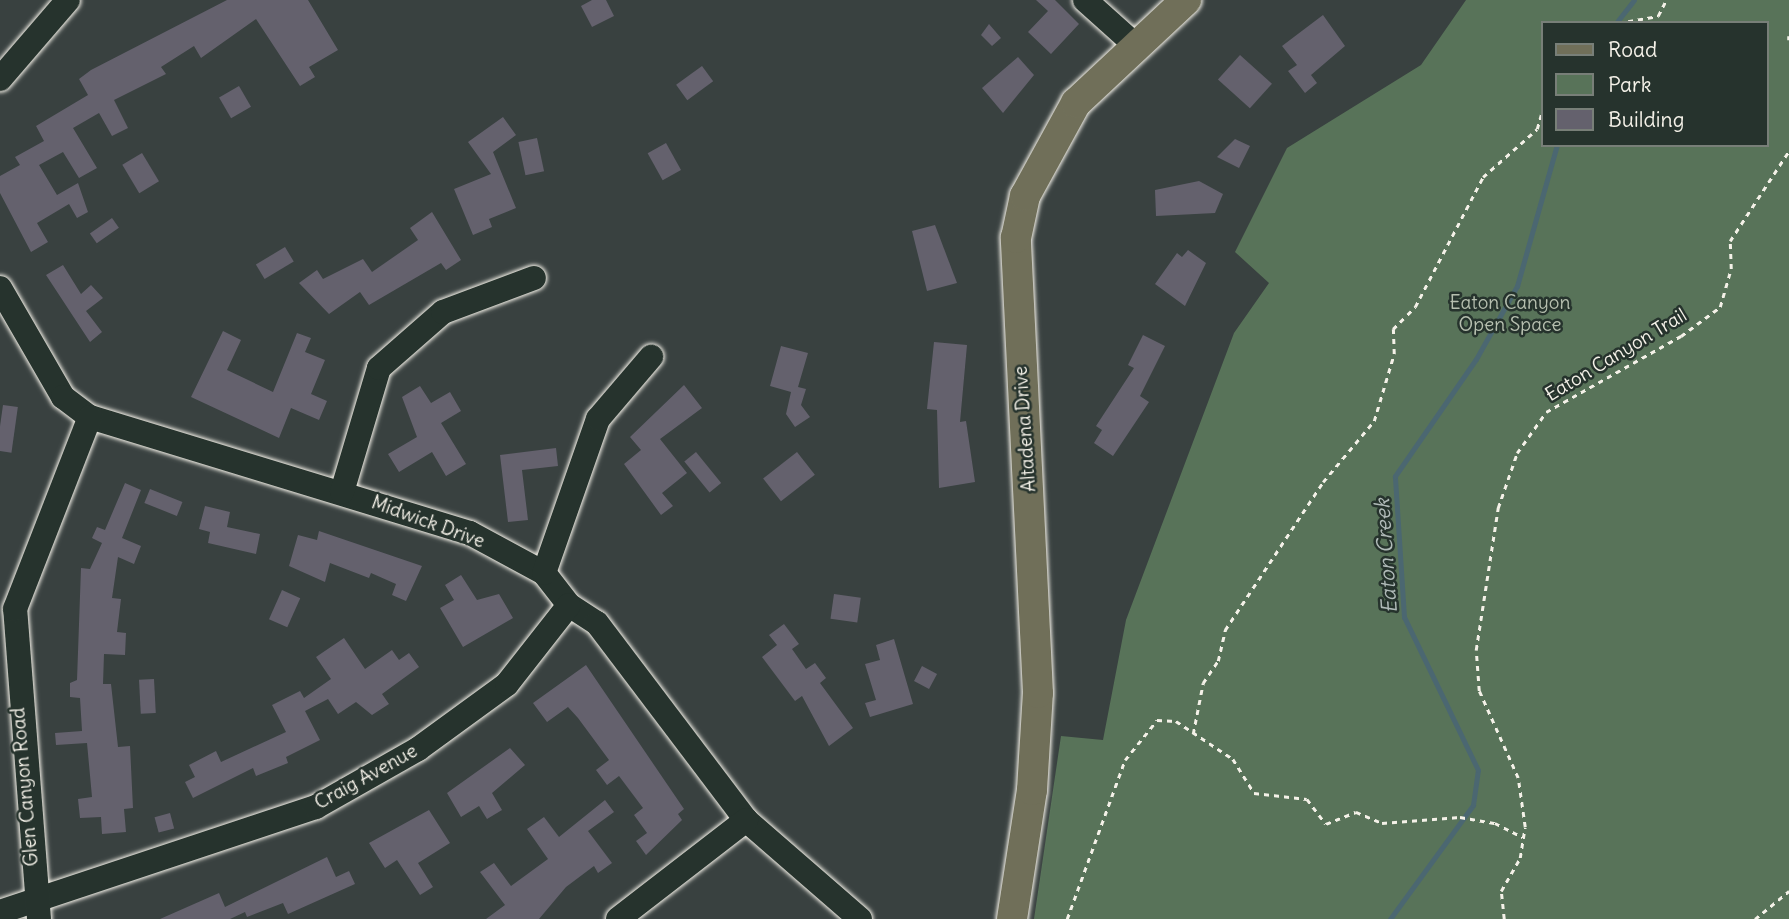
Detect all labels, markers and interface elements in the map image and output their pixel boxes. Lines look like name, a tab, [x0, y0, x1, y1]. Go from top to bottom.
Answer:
legend	[1540, 21, 1768, 147]
text: Road	[1608, 36, 1657, 63]
text: Park	[1608, 71, 1651, 98]
text: Building	[1608, 106, 1684, 133]
park label: Eaton Canyon Open Space	[1450, 292, 1570, 336]
street label: Eaton Canyon Trail	[1541, 304, 1691, 406]
street label: Altadena Drive	[1009, 365, 1041, 493]
street label: Midwick Drive	[368, 491, 488, 553]
water label: Eaton Creek	[1369, 498, 1403, 614]
street label: Glen Canyon Road	[7, 707, 43, 867]
street label: Craig Avenue	[311, 739, 421, 815]

